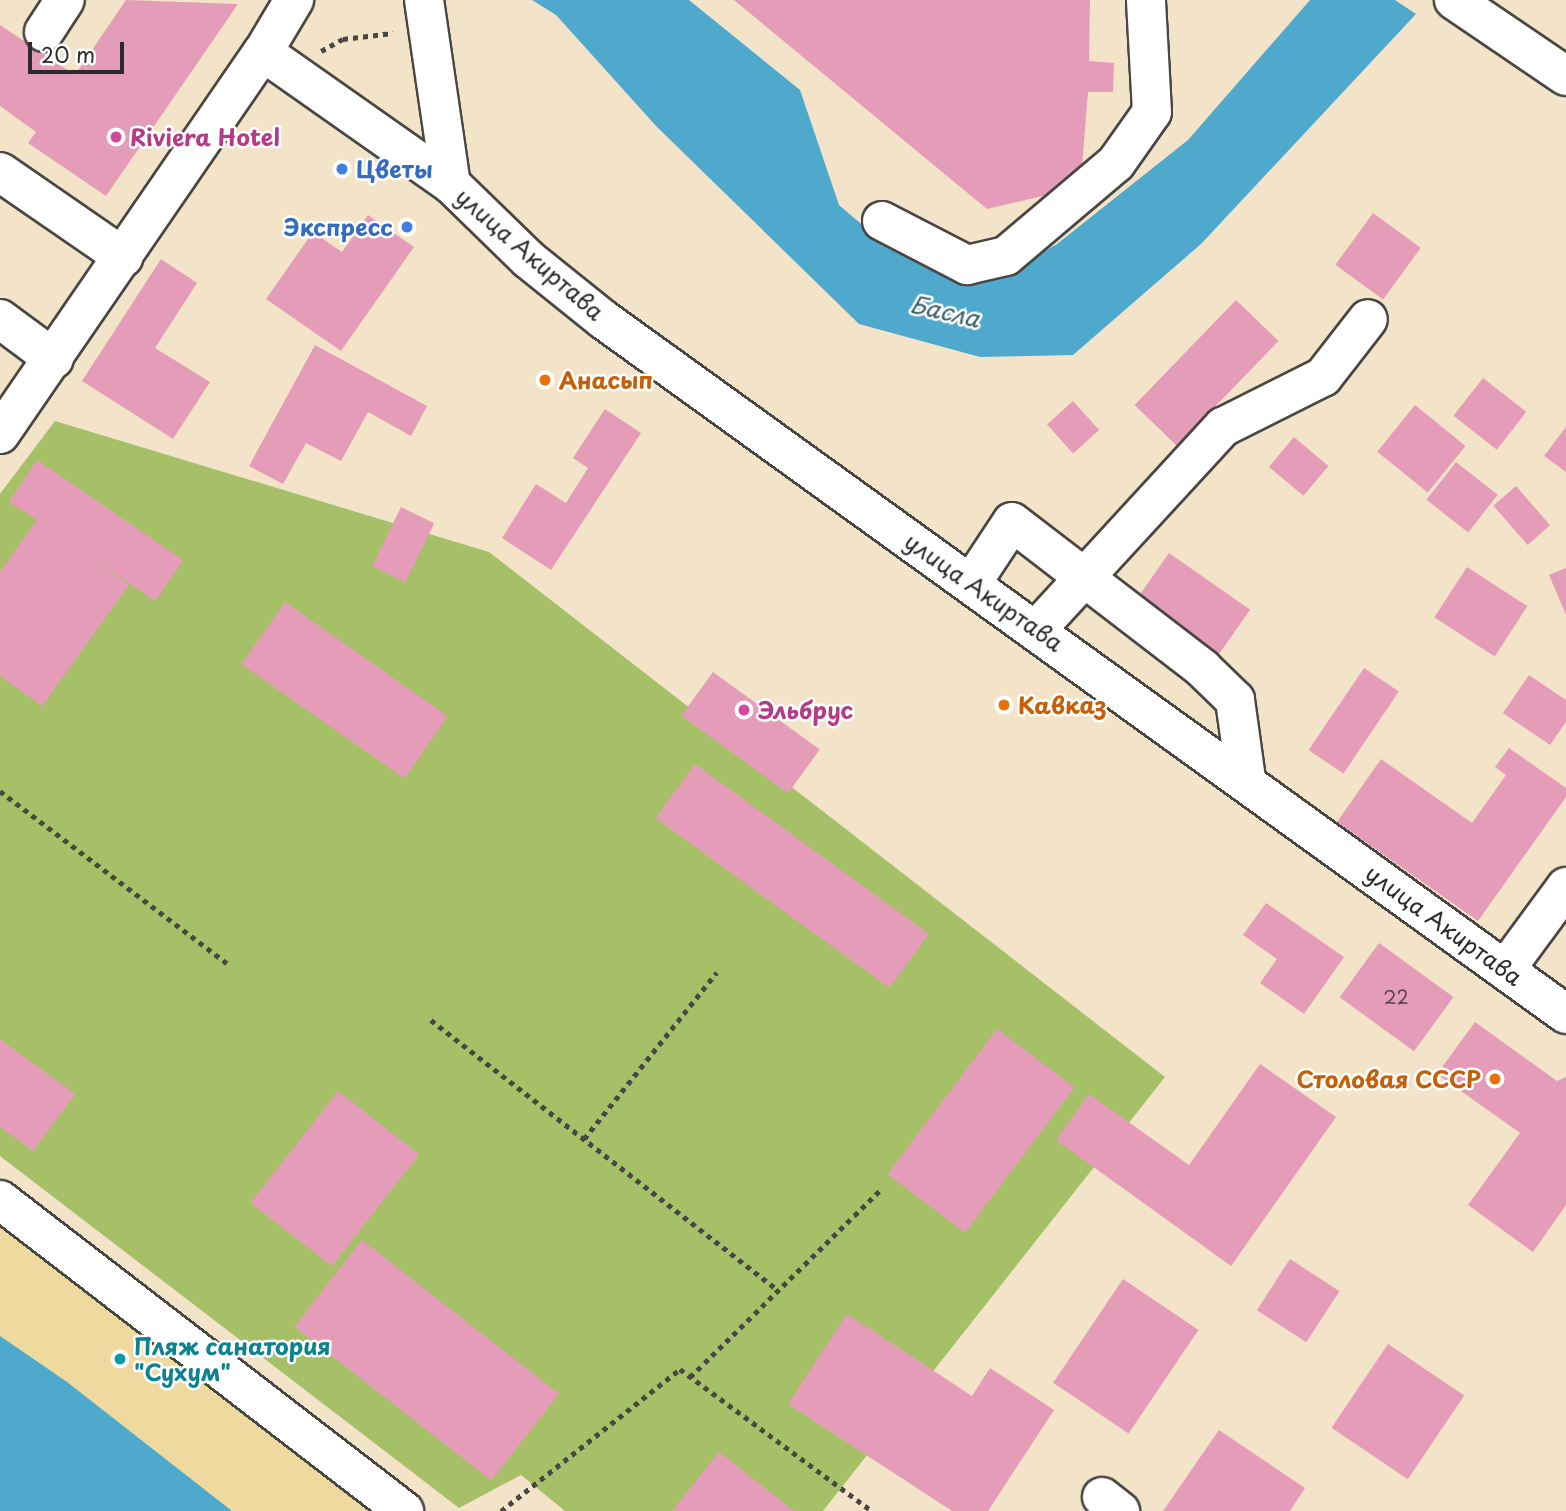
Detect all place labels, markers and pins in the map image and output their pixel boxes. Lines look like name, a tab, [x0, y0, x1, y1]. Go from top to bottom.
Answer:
place label: Riviera Hotel	[130, 123, 281, 151]
marker: Riviera Hotel	[108, 129, 124, 145]
place label: Цветы	[356, 155, 433, 183]
marker: Цветы	[334, 161, 350, 177]
place label: Экспресс	[284, 213, 393, 241]
marker: Экспресс	[399, 219, 415, 235]
place label: Анасып	[559, 366, 653, 394]
marker: Анасып	[537, 372, 553, 388]
place label: Кавказ	[1018, 691, 1107, 719]
place label: Эльбрус	[758, 696, 853, 724]
marker: Кавказ	[996, 697, 1012, 713]
marker: Эльбрус	[736, 702, 752, 718]
place label: Столовая СССР	[1297, 1065, 1481, 1093]
marker: Столовая СССР	[1487, 1071, 1503, 1087]
place label: Пляж санатория "Сухум"	[134, 1332, 332, 1386]
marker: Пляж санатория "Сухум"	[112, 1351, 128, 1367]

